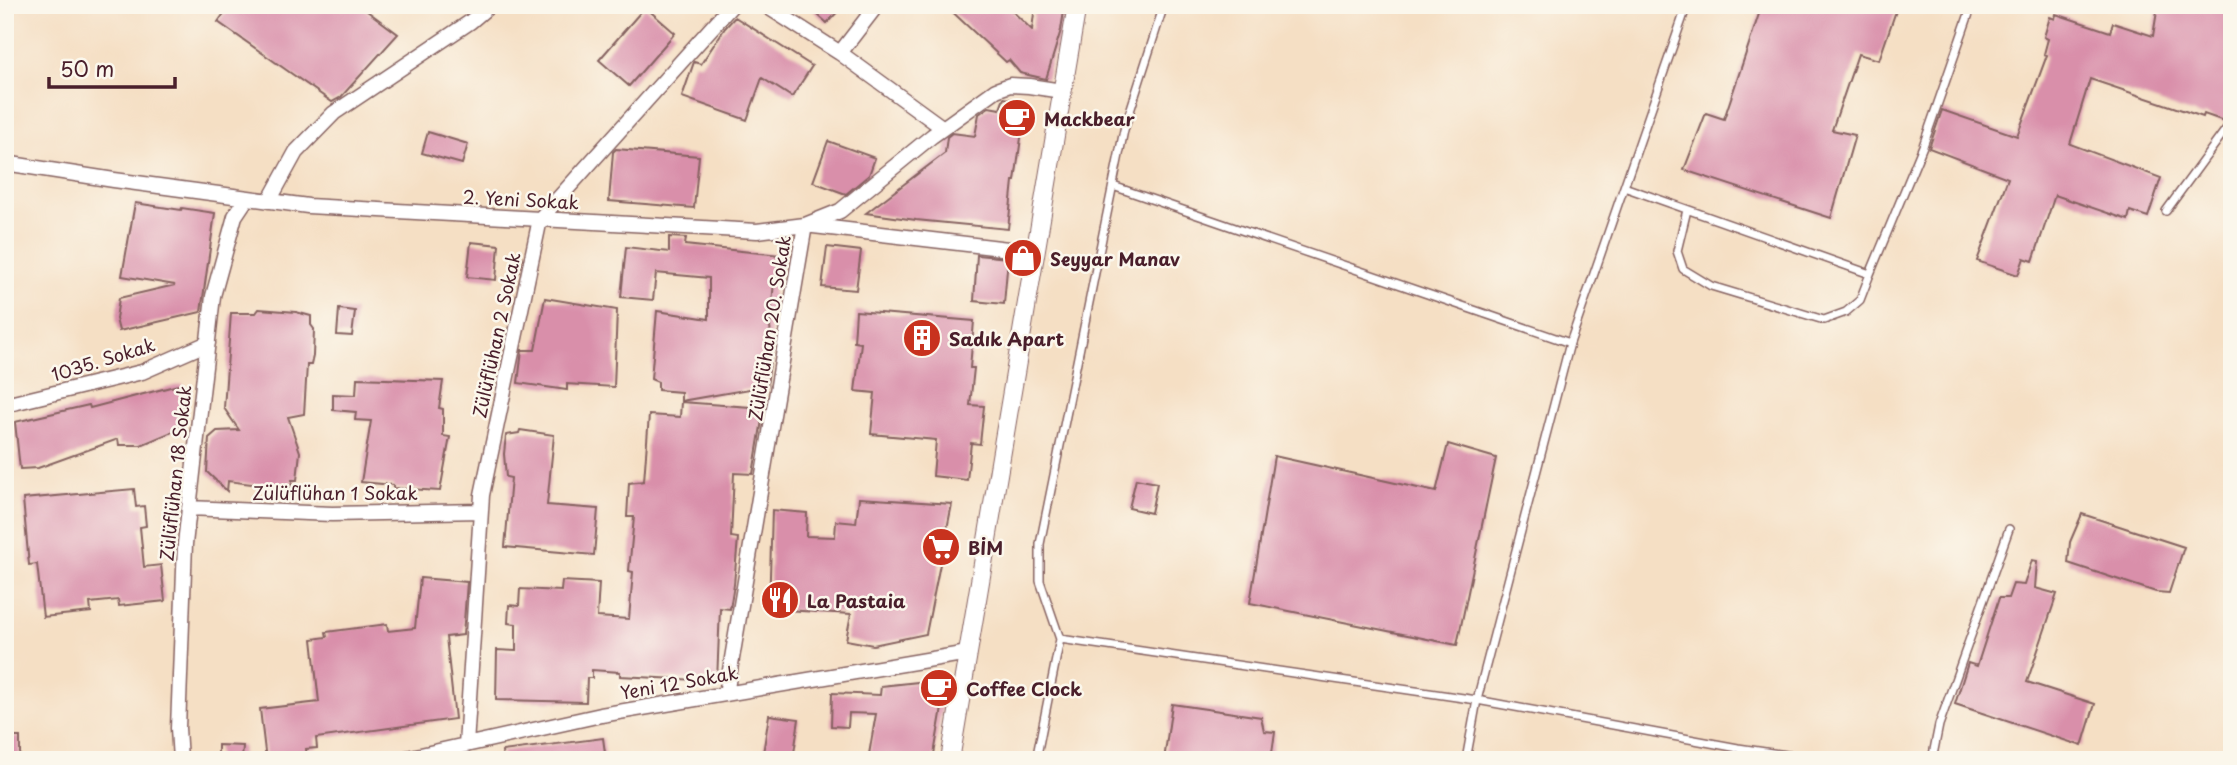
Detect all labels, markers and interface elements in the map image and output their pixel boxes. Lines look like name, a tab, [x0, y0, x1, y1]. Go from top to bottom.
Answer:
scale bar	[49, 46, 175, 90]
text: 50 m	[60, 52, 114, 84]
cafe icon: Mackbear	[996, 97, 1038, 139]
place label: Mackbear	[1044, 105, 1136, 132]
street label: 2. Yeni Sokak	[462, 182, 580, 216]
street label: Zülüflühan 20. Sokak	[741, 233, 797, 423]
shop icon: Seyyar Manav	[1002, 237, 1044, 279]
place label: Seyyar Manav	[1050, 245, 1180, 272]
street label: Zülüflühan 2 Sokak	[465, 250, 527, 420]
building icon: Sadık Apart	[901, 317, 943, 359]
place label: Sadık Apart	[949, 325, 1064, 352]
street label: 1035. Sokak	[48, 330, 158, 388]
street label: Zülüflühan 18 Sokak	[152, 384, 198, 562]
street label: Zülüflühan 1 Sokak	[252, 479, 418, 506]
supermarket icon: BİM	[920, 526, 962, 568]
place label: BİM	[968, 534, 1003, 561]
restaurant icon: La Pastaia	[759, 579, 801, 621]
place label: La Pastaia	[807, 587, 906, 614]
street label: Yeni 12 Sokak	[618, 658, 740, 706]
cafe icon: Coffee Clock	[918, 667, 960, 709]
place label: Coffee Clock	[966, 675, 1082, 702]

